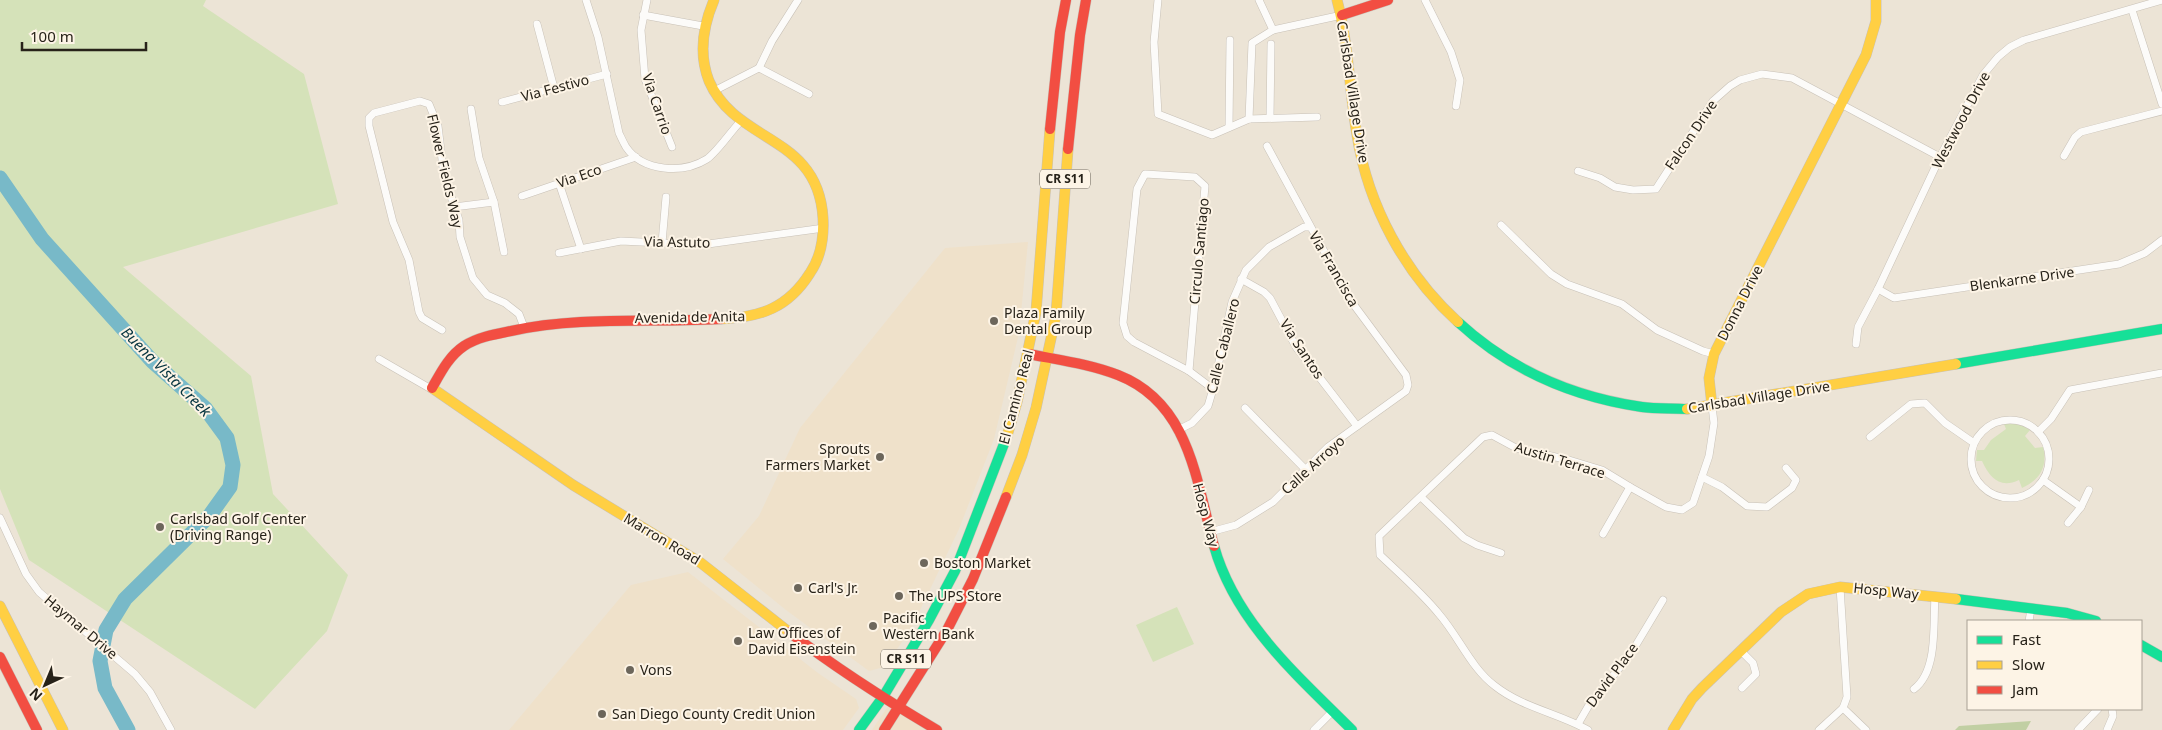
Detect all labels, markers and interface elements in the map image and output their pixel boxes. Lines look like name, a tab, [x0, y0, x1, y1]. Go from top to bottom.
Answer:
scale bar	[22, 20, 146, 52]
street label: Carlsbad Village Drive	[1333, 20, 1374, 164]
text: 100 m	[30, 26, 74, 46]
street label: Westwood Drive	[1927, 68, 1994, 172]
street label: Via Festivo	[519, 69, 591, 106]
street label: Via Carrio	[638, 71, 677, 137]
street label: Falcon Drive	[1660, 96, 1721, 174]
street label: Flower Fields Way	[423, 112, 468, 231]
street label: Via Eco	[554, 159, 604, 192]
road number: CR S11	[1040, 170, 1090, 188]
street label: Circulo Santiago	[1184, 197, 1213, 305]
street label: Via Francisca	[1305, 227, 1364, 310]
street label: Via Astuto	[644, 231, 710, 252]
street label: Donna Drive	[1712, 262, 1767, 344]
street label: Blenkarne Drive	[1969, 262, 2075, 295]
street label: Calle Caballero	[1201, 296, 1244, 396]
place label: Plaza Family Dental Group	[1004, 303, 1092, 338]
street label: Avenida de Anita	[635, 306, 745, 327]
marker: Plaza Family Dental Group	[988, 315, 1000, 327]
street label: Via Santos	[1276, 315, 1329, 383]
water label: Buena Vista Creek	[117, 322, 216, 421]
street label: El Camino Real	[994, 347, 1037, 446]
street label: Carlsbad Village Drive	[1687, 376, 1831, 417]
street label: Calle Arroyo	[1277, 431, 1349, 498]
street label: Austin Terrace	[1513, 437, 1608, 482]
place label: Sprouts Farmers Market	[765, 439, 870, 474]
marker: Sprouts Farmers Market	[874, 451, 886, 463]
street label: Hosp Way	[1189, 481, 1224, 550]
street label: Marron Road	[620, 508, 704, 569]
place label: Carlsbad Golf Center (Driving Range)	[170, 509, 307, 544]
marker: Carlsbad Golf Center (Driving Range)	[154, 521, 166, 533]
place label: Boston Market	[934, 553, 1031, 572]
marker: Boston Market	[918, 557, 930, 569]
place label: Carl's Jr.	[808, 578, 858, 597]
street label: Hosp Way	[1852, 578, 1920, 603]
marker: Carl's Jr.	[792, 582, 804, 594]
place label: The UPS Store	[909, 586, 1002, 605]
street label: Haymar Drive	[41, 590, 122, 663]
marker: The UPS Store	[893, 590, 905, 602]
place label: Pacific Western Bank	[883, 608, 975, 643]
marker: Pacific Western Bank	[867, 620, 879, 632]
legend	[1967, 620, 2142, 710]
place label: Law Offices of David Eisenstein	[748, 623, 856, 658]
text: Fast	[2012, 629, 2041, 649]
marker: Law Offices of David Eisenstein	[732, 635, 744, 647]
street label: David Place	[1581, 639, 1642, 711]
road number: CR S11	[881, 650, 931, 669]
text: Slow	[2012, 654, 2045, 674]
north arrow	[20, 660, 70, 710]
place label: Vons	[640, 660, 672, 679]
marker: Vons	[624, 664, 636, 676]
text: Jam	[2010, 679, 2039, 699]
text: N	[25, 684, 46, 706]
place label: San Diego County Credit Union	[612, 704, 816, 723]
marker: San Diego County Credit Union	[596, 708, 608, 720]

